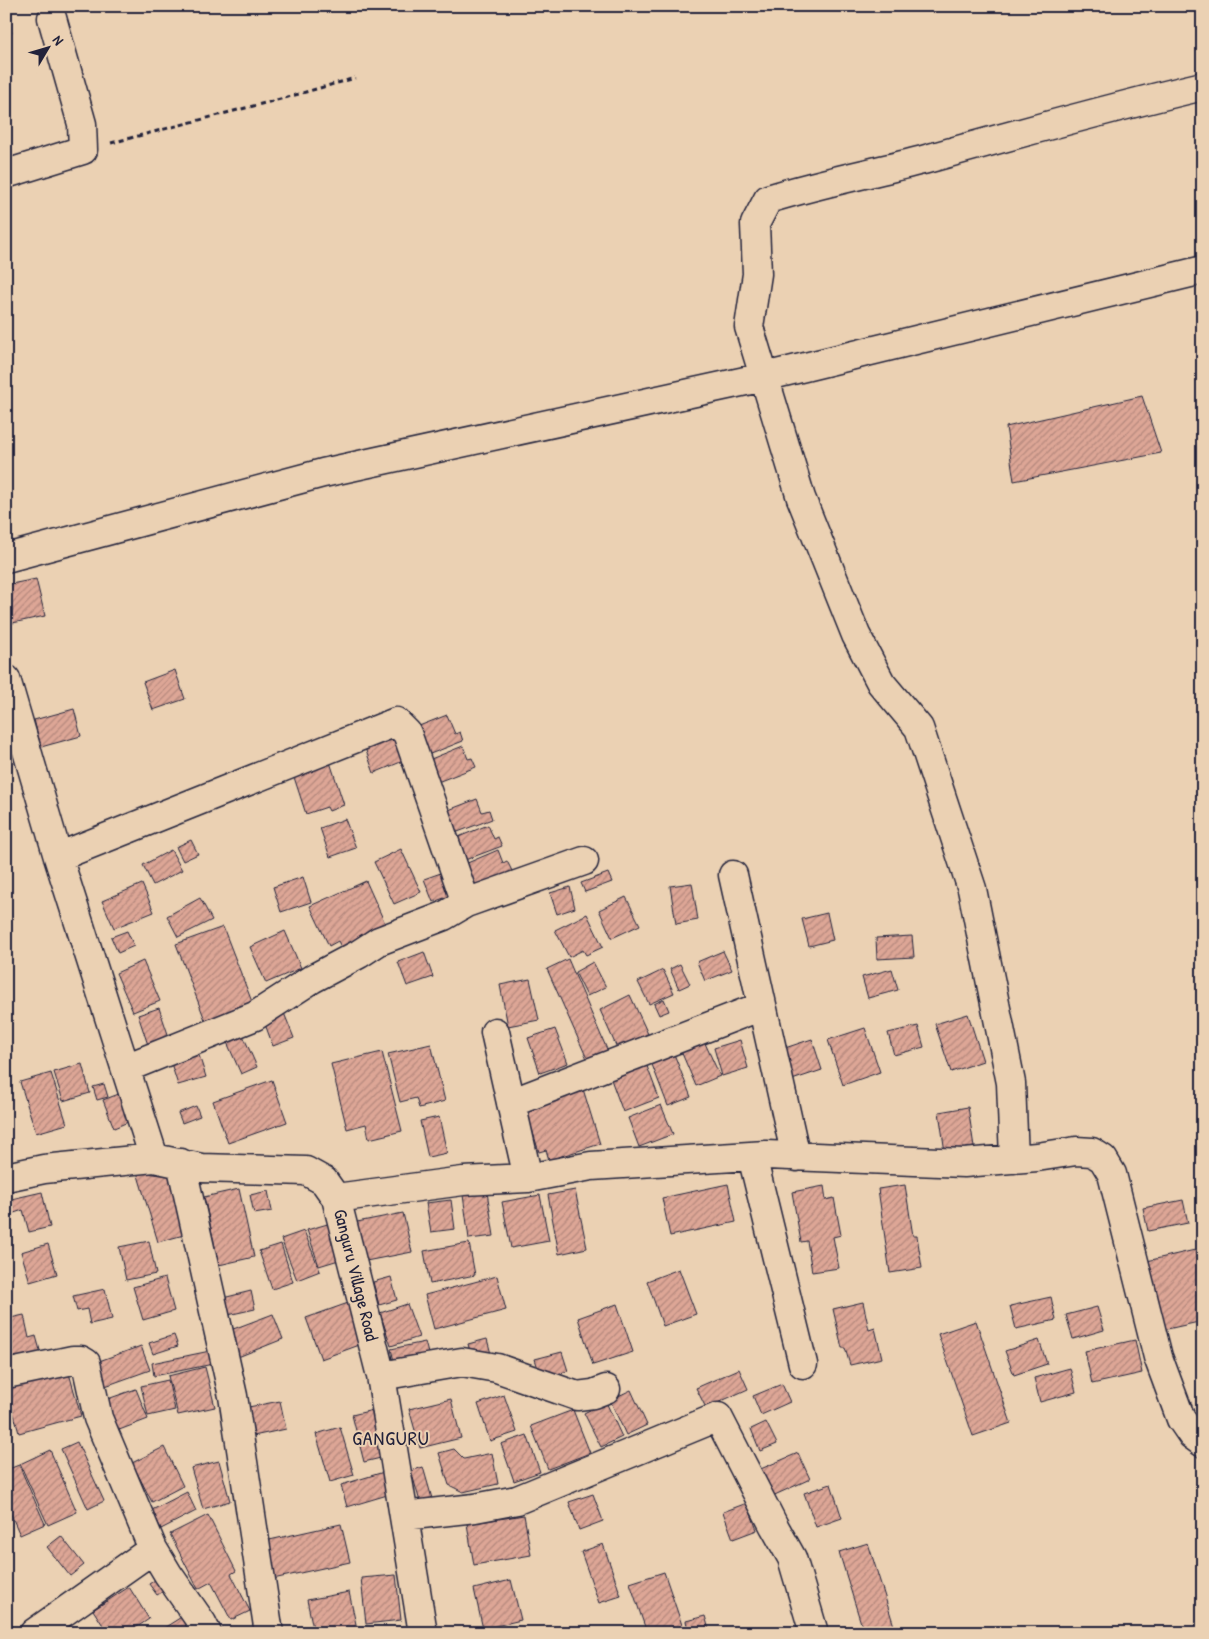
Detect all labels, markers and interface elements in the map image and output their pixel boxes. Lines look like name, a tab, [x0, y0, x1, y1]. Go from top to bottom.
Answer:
north arrow	[22, 22, 72, 72]
text: N	[49, 31, 69, 49]
street label: Ganguru Village Road	[328, 1206, 385, 1343]
district label: GANGURU	[352, 1424, 430, 1451]

